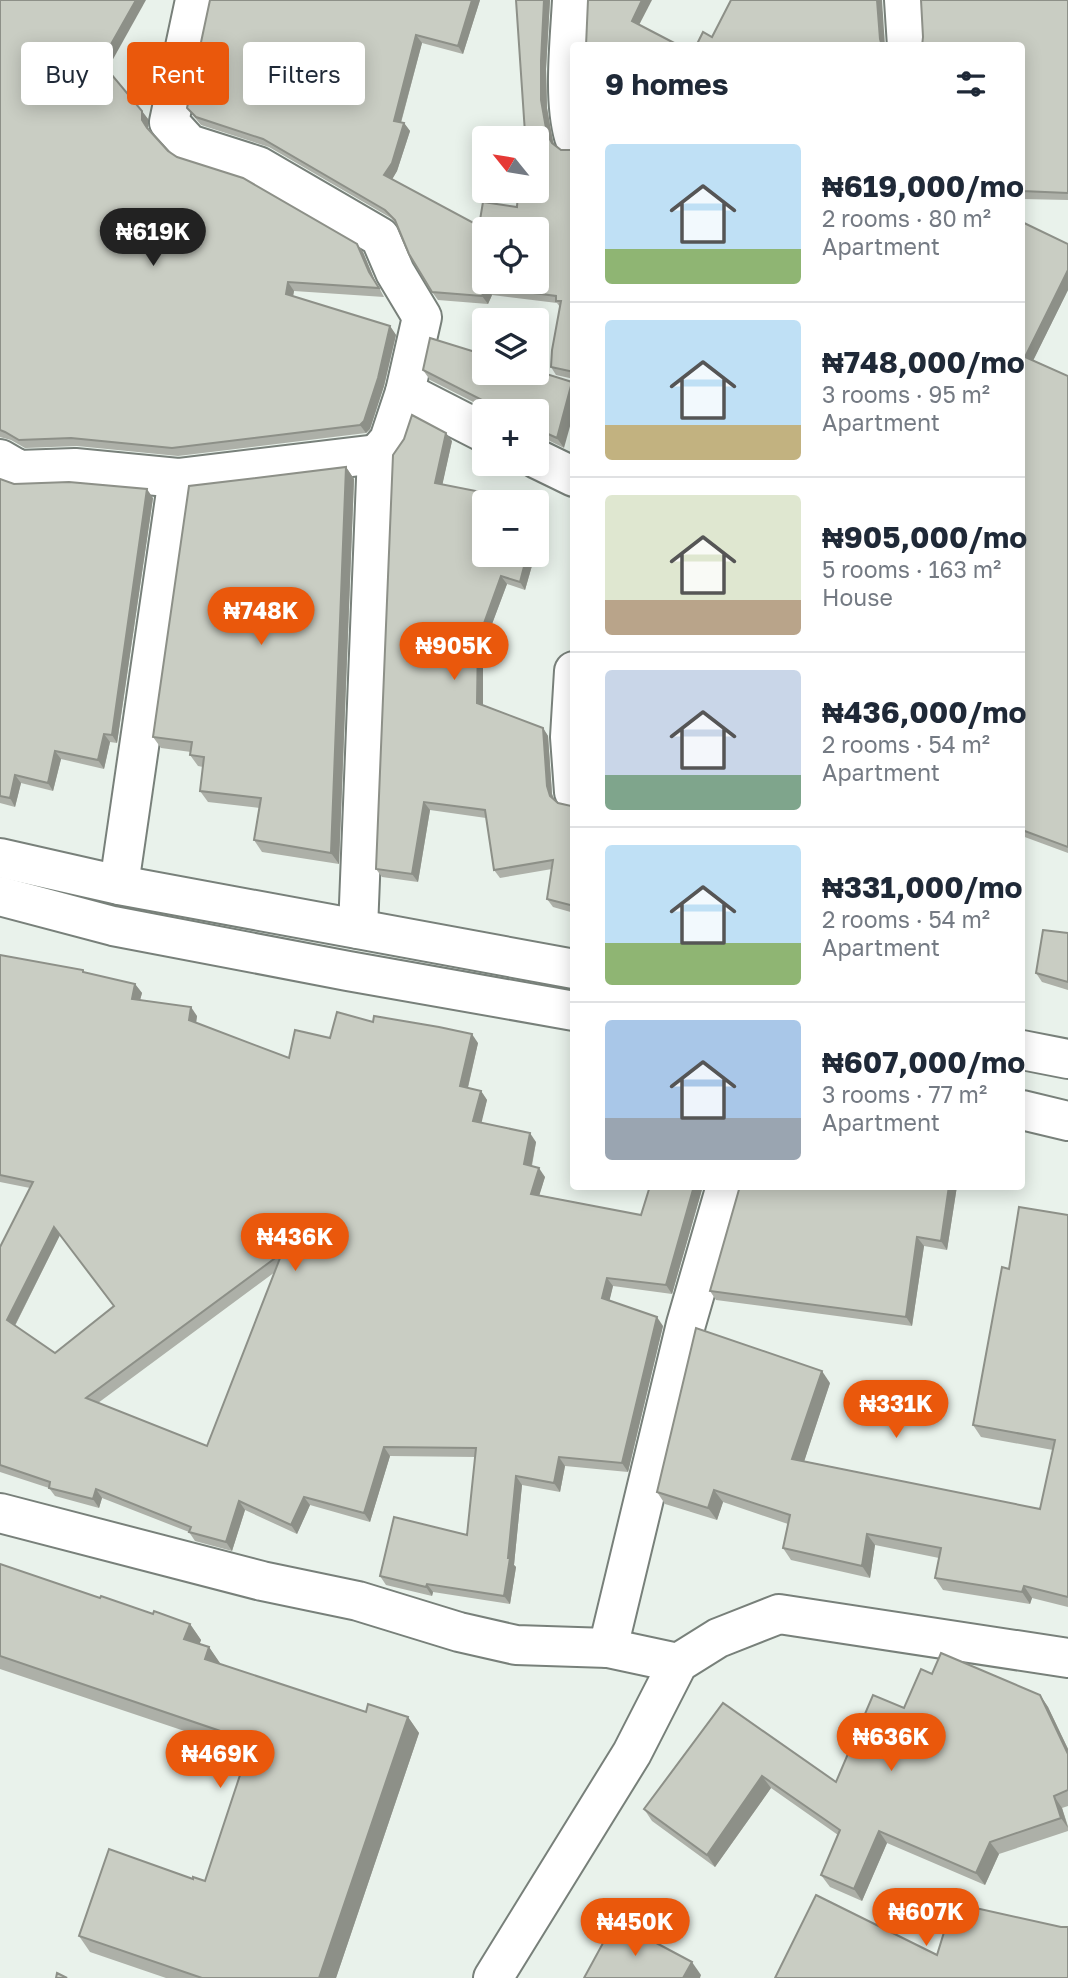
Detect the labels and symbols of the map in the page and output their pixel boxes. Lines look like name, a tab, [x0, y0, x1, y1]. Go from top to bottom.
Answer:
north arrow	[472, 126, 550, 203]
pin: ₦619K	[104, 208, 202, 268]
pin: ₦748K	[212, 588, 310, 647]
pin: ₦905K	[405, 622, 503, 682]
pin: ₦436K	[246, 1214, 344, 1273]
pin: ₦331K	[847, 1380, 945, 1440]
pin: ₦636K	[842, 1714, 940, 1773]
pin: ₦469K	[171, 1730, 269, 1790]
pin: ₦607K	[877, 1888, 975, 1948]
pin: ₦450K	[586, 1898, 684, 1958]

